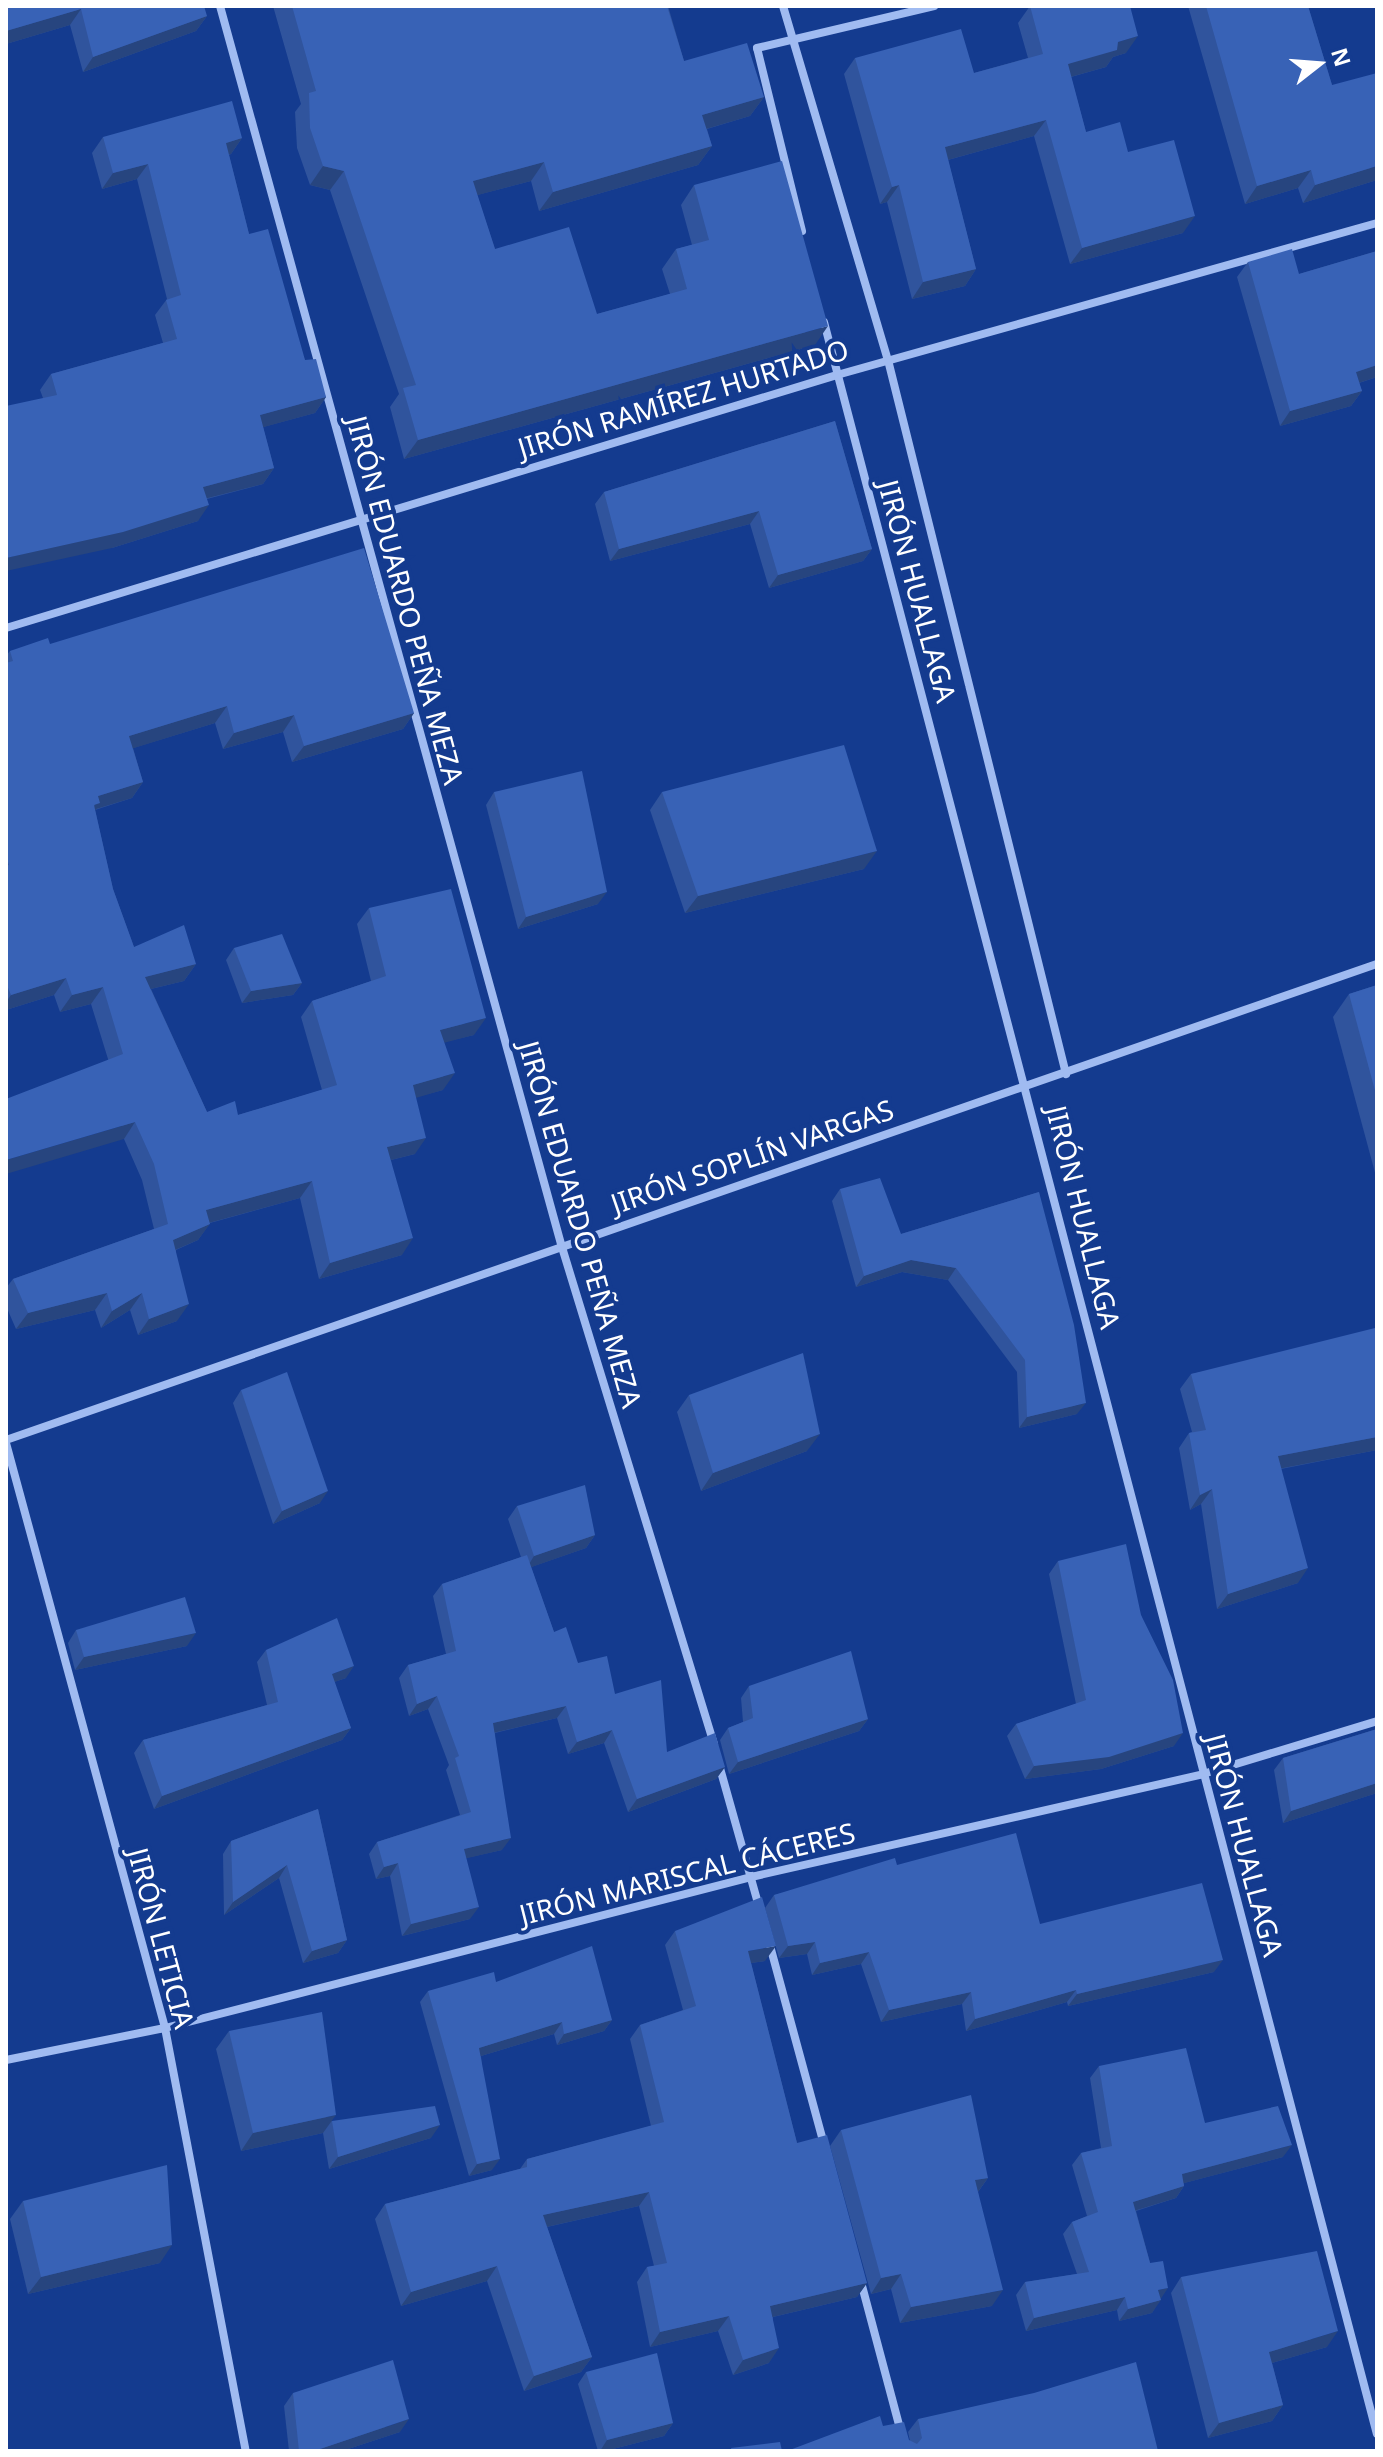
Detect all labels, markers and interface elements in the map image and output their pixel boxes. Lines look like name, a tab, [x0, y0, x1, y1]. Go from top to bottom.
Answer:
north arrow	[1279, 24, 1359, 104]
text: N	[1325, 44, 1359, 70]
street label: JIRÓN RAMÍREZ HURTADO	[514, 332, 852, 464]
street label: JIRÓN EDUARDO PEÑA MEZA	[341, 412, 471, 788]
street label: JIRÓN HUALLAGA	[872, 476, 964, 706]
street label: JIRÓN EDUARDO PEÑA MEZA	[512, 1037, 650, 1411]
street label: JIRÓN SOPLÍN VARGAS	[606, 1092, 898, 1220]
street label: JIRÓN HUALLAGA	[1040, 1102, 1128, 1332]
street label: JIRÓN HUALLAGA	[1199, 1730, 1291, 1960]
street label: JIRÓN MARISCAL CÁCERES	[516, 1815, 858, 1931]
street label: JIRÓN LETICIA	[122, 1844, 202, 2032]

